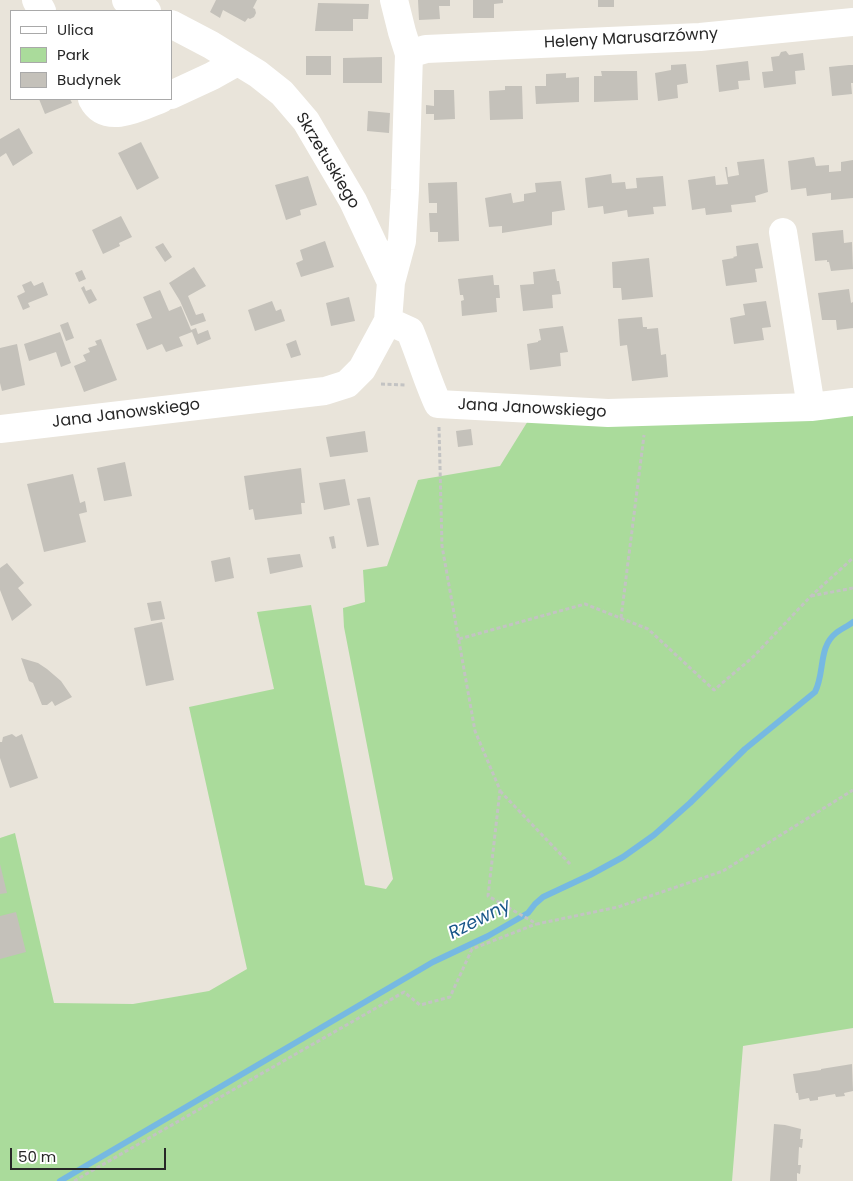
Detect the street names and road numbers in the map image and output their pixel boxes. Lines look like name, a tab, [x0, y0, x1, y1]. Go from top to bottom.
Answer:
street label: Heleny Marusarzówny	[544, 25, 718, 53]
street label: Skrzetuskiego	[291, 110, 363, 212]
street label: Jana Janowskiego	[51, 395, 201, 433]
street label: Jana Janowskiego	[457, 396, 607, 422]

